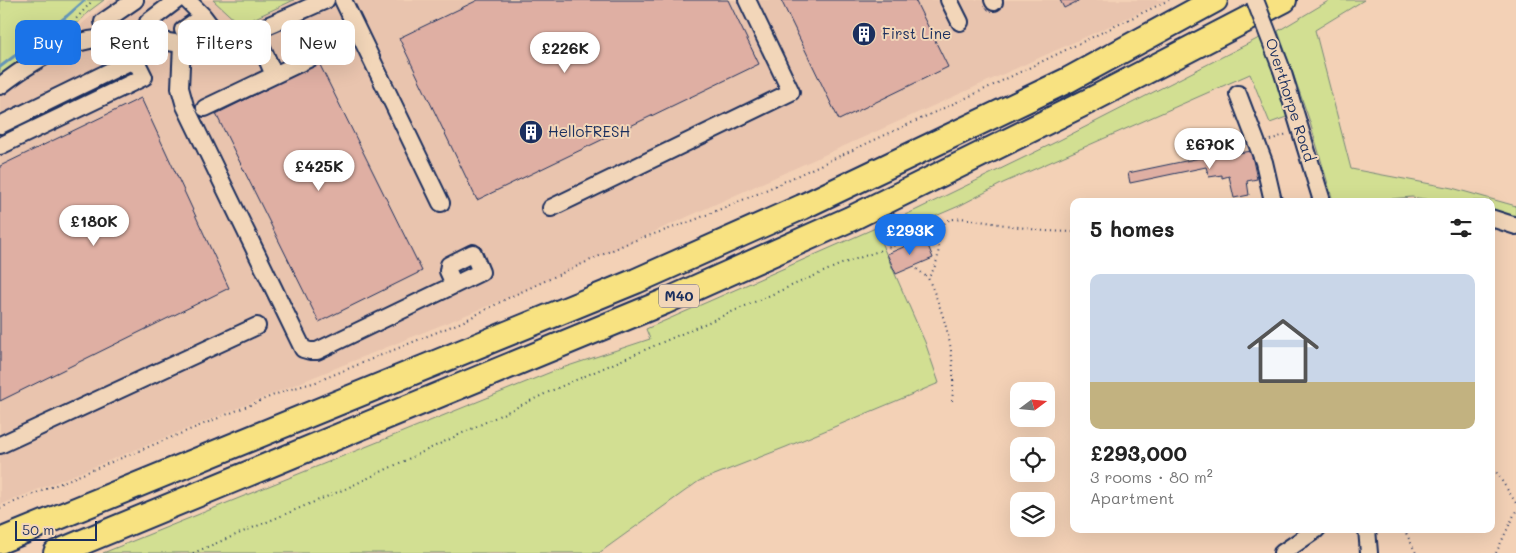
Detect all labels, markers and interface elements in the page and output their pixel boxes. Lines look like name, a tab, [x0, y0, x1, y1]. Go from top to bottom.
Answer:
chip: Buy	[15, 20, 81, 65]
chip: Rent	[91, 20, 168, 65]
chip: Filters	[178, 20, 271, 65]
chip: New	[281, 20, 355, 65]
building icon: First Line	[851, 21, 877, 47]
place label: First Line	[882, 23, 951, 43]
pin: £226K	[530, 32, 600, 74]
street label: Overthorpe Road	[1262, 35, 1320, 164]
text: £226K	[541, 37, 589, 58]
building icon: HelloFRESH	[518, 119, 544, 145]
place label: HelloFRESH	[548, 121, 630, 141]
pin: £670K	[1175, 128, 1245, 170]
text: £670K	[1185, 133, 1235, 154]
pin: £425K	[284, 150, 354, 192]
text: £425K	[295, 155, 343, 176]
pin: £180K	[59, 204, 129, 247]
text: £180K	[70, 210, 118, 231]
pin: £293K	[875, 214, 945, 256]
icon: filters	[1447, 214, 1475, 242]
text: 5 homes	[1090, 215, 1175, 242]
text: £293K	[886, 219, 934, 240]
road number: M40	[659, 284, 699, 308]
icon: home	[1238, 306, 1328, 396]
north arrow	[1010, 382, 1055, 428]
map controls	[1010, 382, 1055, 537]
button: locate	[1010, 437, 1055, 482]
text: £293,000	[1090, 439, 1187, 466]
text: 3 rooms · 80 m²	[1090, 466, 1213, 487]
text: Apartment	[1090, 487, 1175, 508]
button: layers	[1010, 492, 1055, 537]
scale bar	[15, 518, 98, 541]
text: 50 m	[22, 520, 54, 539]

